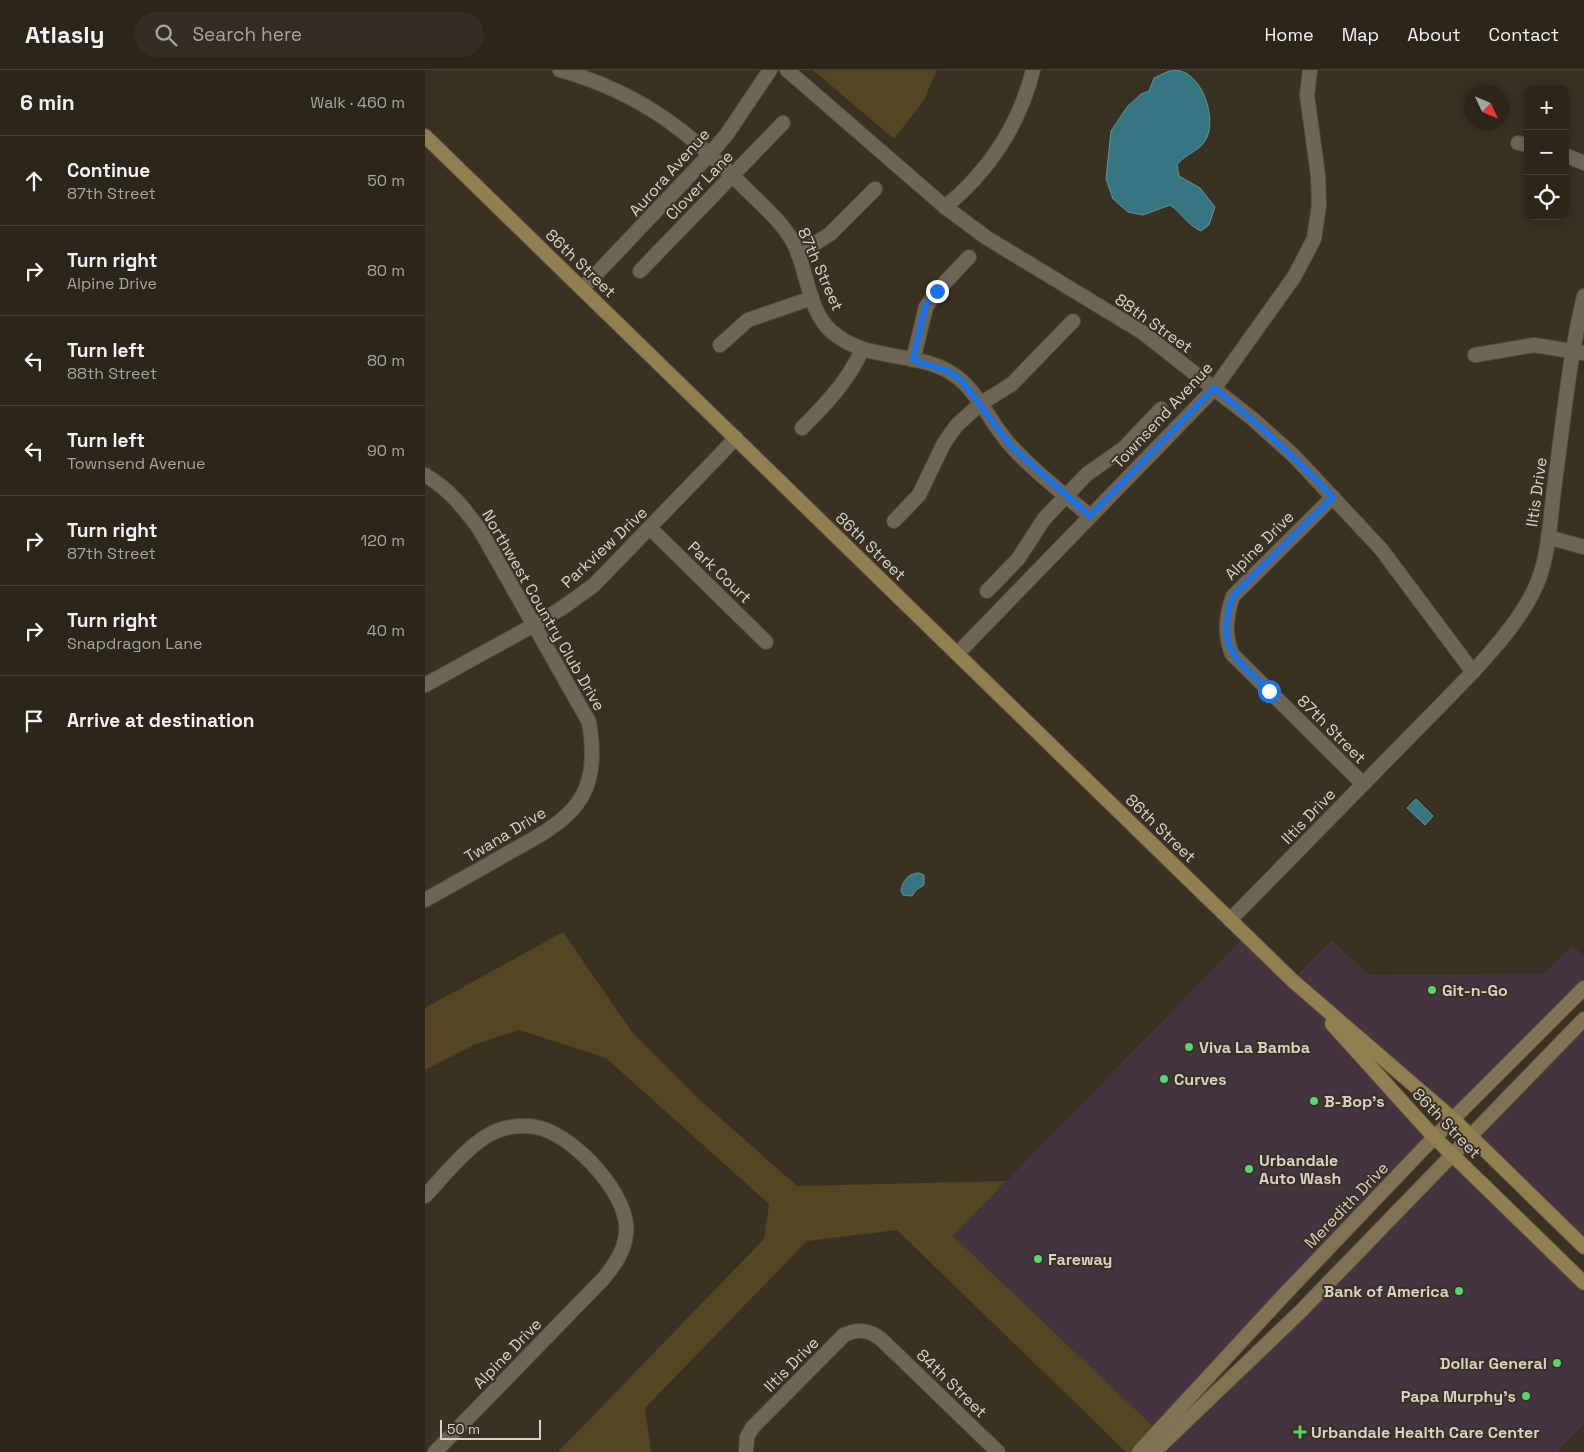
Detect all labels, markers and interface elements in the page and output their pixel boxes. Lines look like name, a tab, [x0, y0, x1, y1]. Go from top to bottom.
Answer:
search box	[134, 12, 484, 57]
text: Atlasly	[25, 19, 104, 50]
icon: search	[152, 21, 180, 49]
text: Search here	[192, 22, 302, 47]
text: Home	[1265, 23, 1314, 46]
text: Map	[1342, 23, 1379, 46]
text: About	[1407, 23, 1461, 46]
text: Contact	[1489, 23, 1559, 46]
north arrow	[1464, 85, 1509, 130]
map controls	[1524, 85, 1569, 220]
button: +	[1524, 85, 1569, 130]
text: 6 min	[20, 89, 75, 116]
text: Walk · 460 m	[310, 92, 405, 113]
street label: Aurora Avenue	[624, 124, 714, 221]
button: −	[1524, 130, 1569, 175]
street label: Clover Lane	[661, 146, 738, 225]
text: Continue	[67, 158, 150, 183]
icon: ahead	[20, 167, 48, 195]
text: 50 m	[367, 170, 405, 191]
button: locate	[1524, 175, 1569, 220]
text: 87th Street	[67, 183, 156, 204]
street label: 87th Street	[793, 224, 848, 314]
street label: 86th Street	[541, 225, 620, 302]
text: Turn right	[67, 248, 157, 273]
icon: right	[20, 257, 48, 285]
text: 80 m	[367, 260, 405, 281]
text: Alpine Drive	[67, 273, 157, 294]
route end	[926, 280, 949, 303]
street label: 88th Street	[1111, 289, 1197, 358]
text: Turn left	[67, 338, 145, 363]
icon: left	[20, 347, 48, 375]
text: 80 m	[367, 350, 405, 371]
street label: Townsend Avenue	[1107, 357, 1217, 473]
text: 88th Street	[67, 363, 157, 384]
text: Turn left	[67, 428, 145, 453]
icon: left	[20, 437, 48, 465]
text: 90 m	[367, 440, 405, 461]
text: Townsend Avenue	[67, 453, 206, 474]
street label: Iltis Drive	[1521, 456, 1552, 528]
street label: Parkview Drive	[557, 502, 652, 593]
street label: Northwest Country Club Drive	[477, 506, 610, 715]
street label: Alpine Drive	[1220, 506, 1299, 585]
street label: 86th Street	[831, 508, 910, 585]
text: Turn right	[67, 518, 157, 543]
icon: right	[20, 527, 48, 555]
text: 120 m	[361, 530, 405, 551]
street label: Park Court	[683, 537, 756, 608]
text: 87th Street	[67, 543, 156, 564]
text: Turn right	[67, 608, 157, 633]
icon: right	[20, 617, 48, 645]
text: 40 m	[367, 620, 405, 641]
text: Snapdragon Lane	[67, 633, 202, 654]
route start	[1258, 680, 1281, 703]
street label: 87th Street	[1293, 690, 1371, 768]
icon: arrive	[20, 707, 48, 735]
text: Arrive at destination	[67, 708, 255, 733]
street label: Iltis Drive	[1276, 784, 1340, 849]
street label: 86th Street	[1121, 790, 1200, 867]
street label: Twana Drive	[461, 802, 550, 867]
place label: Git-n-Go	[1442, 980, 1508, 1001]
marker: Git-n-Go	[1426, 984, 1438, 996]
place label: Viva La Bamba	[1199, 1037, 1310, 1058]
marker: Viva La Bamba	[1183, 1041, 1195, 1053]
place label: Curves	[1174, 1069, 1227, 1090]
marker: Curves	[1158, 1073, 1170, 1085]
street label: 86th Street	[1408, 1084, 1485, 1163]
place label: B-Bop's	[1324, 1091, 1385, 1112]
marker: B-Bop's	[1308, 1095, 1320, 1107]
place label: Urbandale Auto Wash	[1259, 1150, 1341, 1189]
street label: Meredith Drive	[1300, 1158, 1393, 1253]
marker: Urbandale Auto Wash	[1243, 1163, 1255, 1175]
place label: Fareway	[1048, 1249, 1112, 1270]
marker: Fareway	[1032, 1253, 1044, 1265]
place label: Bank of America	[1324, 1281, 1449, 1302]
marker: Bank of America	[1453, 1285, 1465, 1297]
street label: Alpine Drive	[469, 1314, 546, 1393]
street label: Iltis Drive	[759, 1332, 824, 1397]
street label: 84th Street	[912, 1344, 991, 1422]
place label: Dollar General	[1440, 1353, 1547, 1374]
marker: Dollar General	[1551, 1357, 1563, 1369]
place label: Papa Murphy's	[1401, 1386, 1516, 1407]
marker: Papa Murphy's	[1520, 1390, 1532, 1402]
scale bar	[440, 1417, 541, 1440]
text: 50 m	[447, 1420, 480, 1438]
place label: Urbandale Health Care Center	[1311, 1422, 1540, 1443]
marker: Urbandale Health Care Center	[1293, 1425, 1307, 1439]

